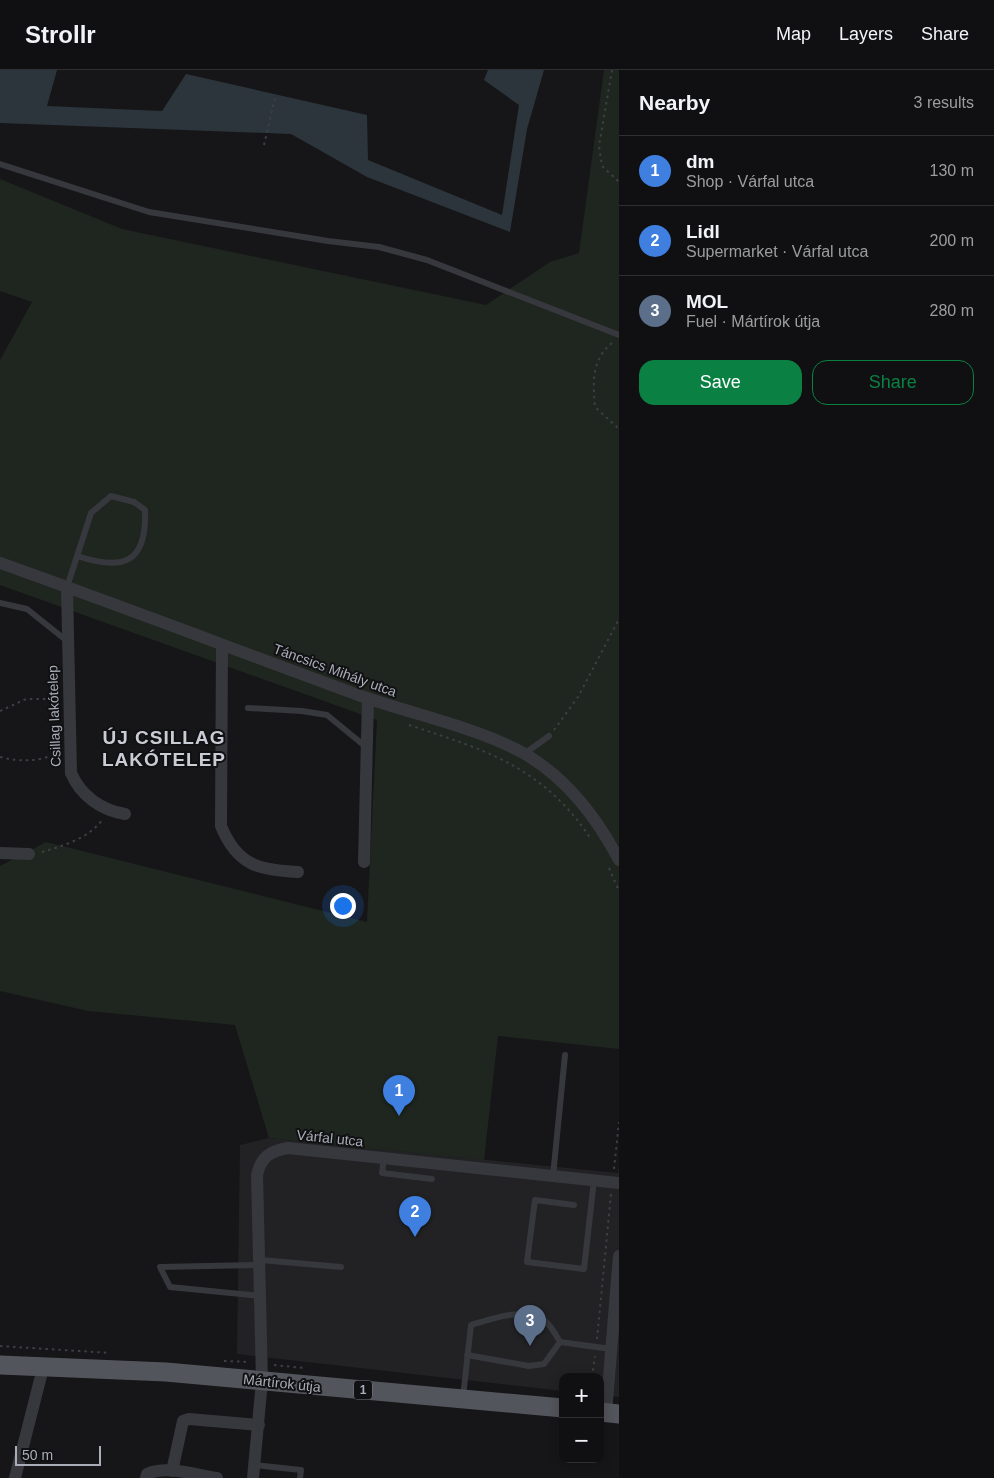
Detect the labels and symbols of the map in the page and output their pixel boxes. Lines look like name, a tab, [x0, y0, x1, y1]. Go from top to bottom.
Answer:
street label: Táncsics Mihály utca	[271, 640, 399, 700]
street label: Csillag lakótelep	[44, 665, 64, 767]
district label: ÚJ CSILLAG LAKÓTELEP	[102, 727, 226, 770]
your location	[330, 893, 356, 919]
pin: 1	[383, 1075, 415, 1116]
street label: Várfal utca	[296, 1127, 364, 1149]
pin: 2	[399, 1196, 431, 1237]
pin: 3	[514, 1305, 546, 1346]
street label: Mártírok útja	[242, 1371, 322, 1395]
road number: 1	[354, 1380, 372, 1400]
scale bar	[15, 1443, 101, 1466]

